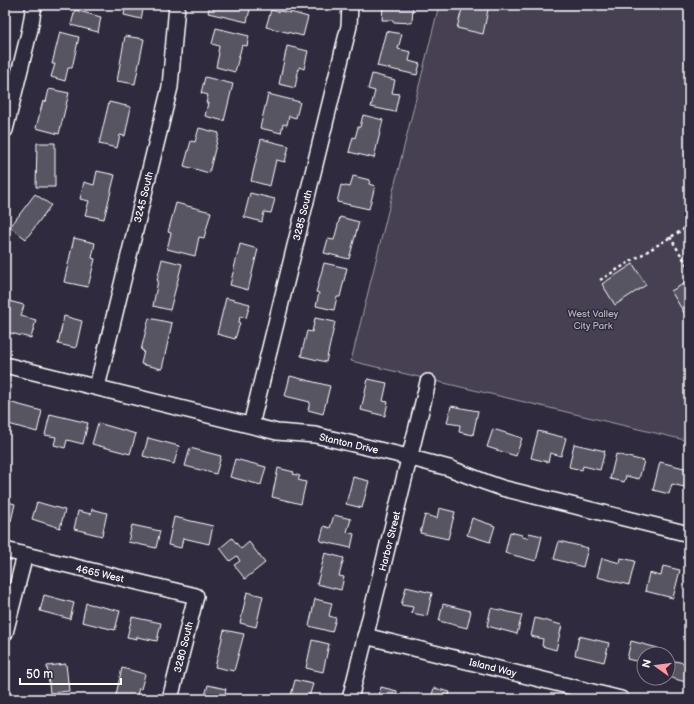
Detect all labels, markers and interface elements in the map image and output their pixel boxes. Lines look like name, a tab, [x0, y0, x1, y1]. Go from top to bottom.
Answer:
street label: 3245 South	[132, 170, 156, 224]
street label: 3285 South	[291, 188, 315, 242]
park label: West Valley City Park	[568, 308, 619, 332]
street label: Stanton Drive	[318, 431, 380, 457]
street label: Harbor Street	[377, 510, 403, 573]
street label: 4665 West	[75, 563, 125, 585]
street label: 3280 South	[172, 620, 196, 674]
north arrow	[636, 646, 676, 686]
street label: Island Way	[468, 656, 518, 680]
text: N	[639, 658, 654, 669]
scale bar	[20, 660, 121, 686]
text: 50 m	[26, 667, 53, 682]

